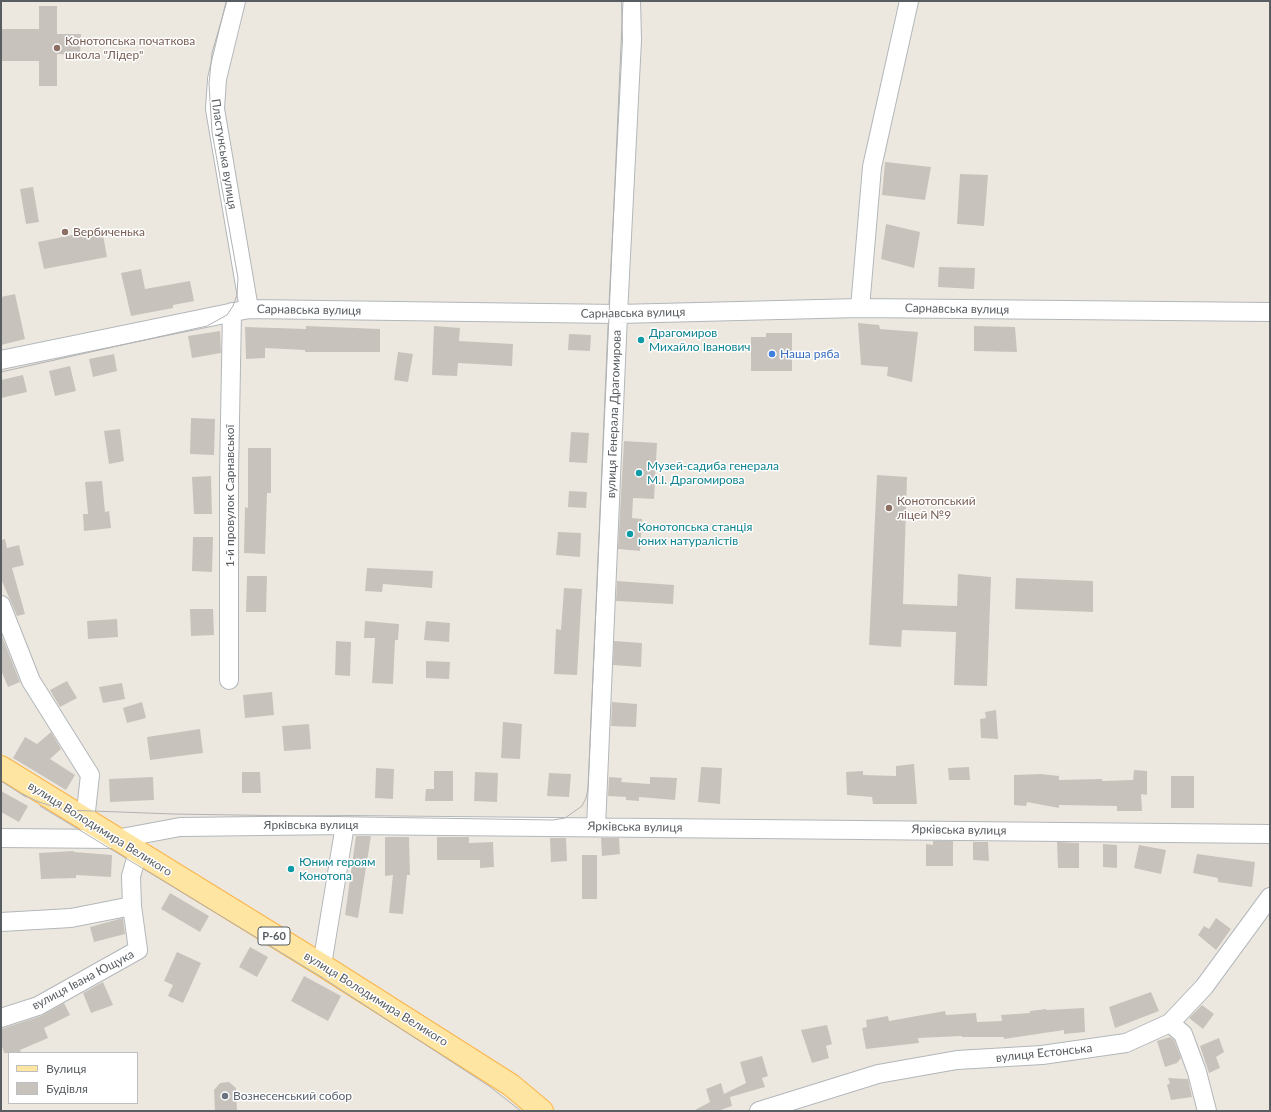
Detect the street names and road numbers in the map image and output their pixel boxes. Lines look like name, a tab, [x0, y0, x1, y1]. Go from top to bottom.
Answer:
street label: Пластунська вулиця	[208, 98, 240, 210]
street label: Сарнавська вулиця	[905, 301, 1009, 317]
street label: Сарнавська вулиця	[257, 302, 361, 318]
street label: Сарнавська вулиця	[581, 305, 685, 321]
street label: вулиця Генерала Драгомирова	[604, 330, 624, 498]
street label: 1-й провулок Сарнавської	[223, 425, 237, 567]
street label: вулиця Володимира Великого	[25, 779, 175, 879]
street label: Ярківська вулиця	[264, 818, 358, 832]
street label: Ярківська вулиця	[587, 819, 683, 835]
street label: Ярківська вулиця	[911, 822, 1007, 838]
road number: Р-60	[258, 927, 290, 945]
street label: вулиця Івана Ющука	[30, 947, 136, 1013]
street label: вулиця Володимира Великого	[301, 949, 451, 1049]
street label: вулиця Естонська	[995, 1041, 1093, 1065]

